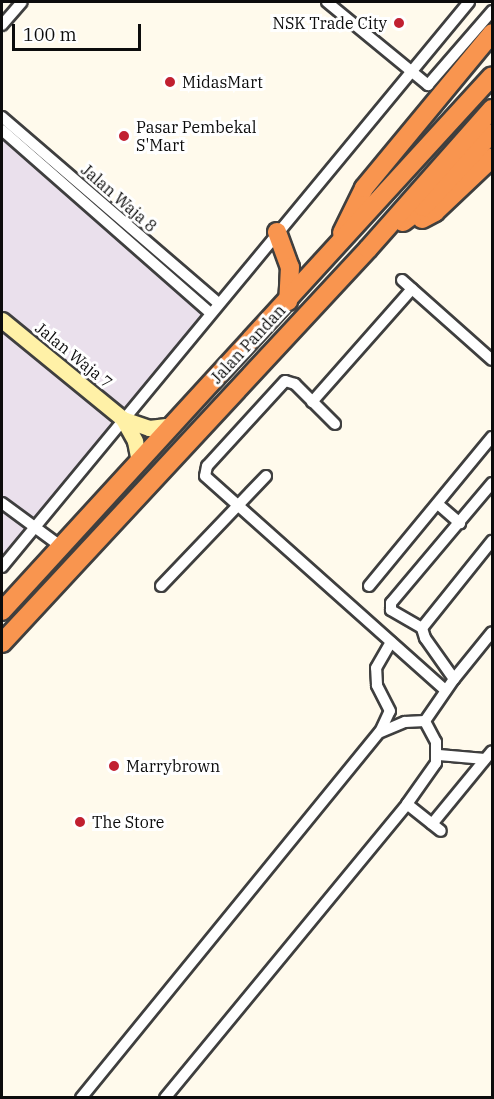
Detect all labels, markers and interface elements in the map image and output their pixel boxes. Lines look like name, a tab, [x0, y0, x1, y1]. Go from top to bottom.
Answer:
scale bar	[15, 12, 144, 50]
place label: NSK Trade City	[272, 13, 387, 33]
marker: NSK Trade City	[392, 16, 406, 30]
text: 100 m	[23, 23, 77, 46]
place label: MidasMart	[182, 72, 263, 92]
marker: MidasMart	[163, 75, 177, 89]
place label: Pasar Pembekal S'Mart	[136, 117, 257, 155]
marker: Pasar Pembekal S'Mart	[117, 129, 131, 143]
street label: Jalan Waja 8	[77, 160, 161, 236]
street label: Jalan Pandan	[207, 301, 289, 387]
street label: Jalan Waja 7	[32, 318, 116, 392]
place label: Marrybrown	[126, 756, 220, 776]
marker: Marrybrown	[107, 759, 121, 773]
place label: The Store	[92, 812, 164, 832]
marker: The Store	[73, 815, 87, 829]

